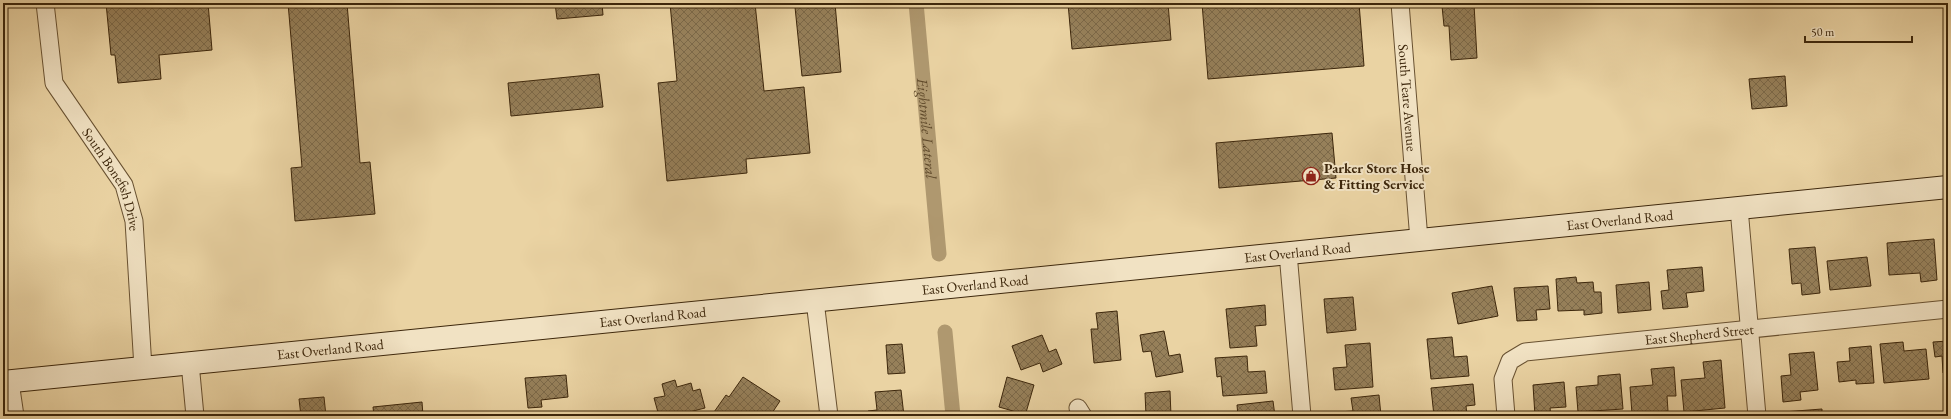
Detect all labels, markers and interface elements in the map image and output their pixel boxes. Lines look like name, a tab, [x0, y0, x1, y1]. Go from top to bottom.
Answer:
scale bar	[1805, 18, 1912, 44]
text: 50 m	[1811, 24, 1835, 40]
street label: South Teare Avenue	[1394, 43, 1421, 153]
water label: Eightmile Lateral	[913, 76, 942, 180]
street label: South Bonefish Drive	[78, 124, 144, 232]
place label: Parker Store Hose & Fitting Service	[1324, 159, 1430, 193]
shop icon: Parker Store Hose & Fitting Service	[1301, 166, 1321, 186]
street label: East Overland Road	[1566, 206, 1675, 234]
street label: East Overland Road	[1243, 238, 1353, 267]
street label: East Overland Road	[921, 270, 1030, 299]
street label: East Overland Road	[599, 302, 708, 331]
street label: East Shepherd Street	[1644, 320, 1755, 349]
street label: East Overland Road	[276, 335, 385, 363]

